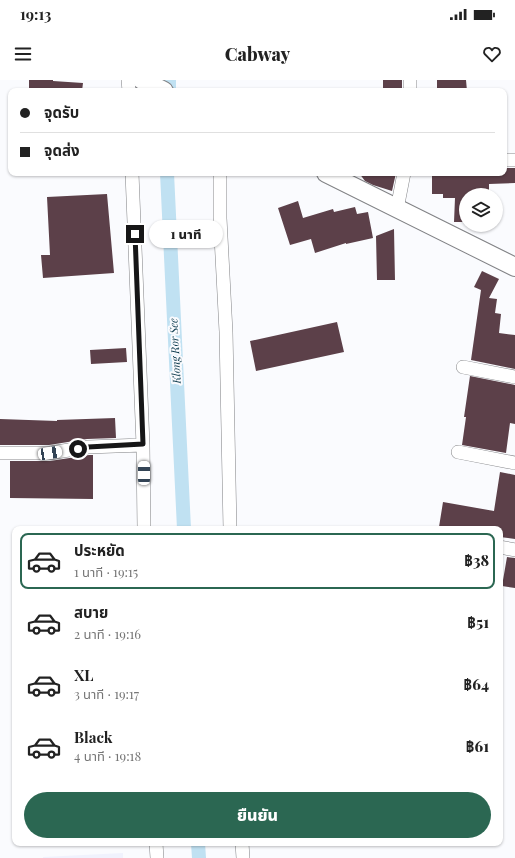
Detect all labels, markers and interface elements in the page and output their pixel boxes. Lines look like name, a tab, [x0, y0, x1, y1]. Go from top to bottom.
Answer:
text: 19:13	[20, 4, 51, 24]
text: Cabway	[225, 42, 290, 66]
icon: menu	[12, 43, 34, 65]
icon: heart	[481, 43, 503, 65]
text: จุดรับ	[44, 102, 79, 122]
text: จุดส่ง	[44, 140, 80, 160]
map controls	[459, 188, 503, 232]
button: layers	[459, 188, 503, 232]
callout: 1 นาที	[149, 220, 223, 248]
route end	[126, 225, 144, 243]
text: 1 นาที	[171, 225, 201, 242]
water label: Klong Ror See	[165, 318, 184, 385]
route start	[69, 440, 87, 458]
car	[37, 445, 63, 461]
car	[138, 461, 150, 485]
text: ประหยัด	[74, 540, 125, 560]
icon: car	[26, 543, 62, 579]
text: ฿38	[464, 550, 489, 570]
text: 1 นาที · 19:15	[74, 563, 138, 580]
text: สบาย	[74, 602, 108, 622]
icon: car	[26, 605, 62, 641]
text: ฿51	[467, 612, 489, 632]
text: 2 นาที · 19:16	[74, 625, 141, 642]
text: XL	[74, 665, 94, 685]
icon: car	[26, 667, 62, 703]
text: ฿64	[464, 674, 489, 694]
text: 3 นาที · 19:17	[74, 685, 139, 702]
text: Black	[74, 727, 113, 747]
icon: car	[26, 729, 62, 765]
text: ฿61	[466, 736, 489, 756]
text: 4 นาที · 19:18	[74, 747, 141, 764]
button: ยืนยัน	[24, 792, 491, 838]

